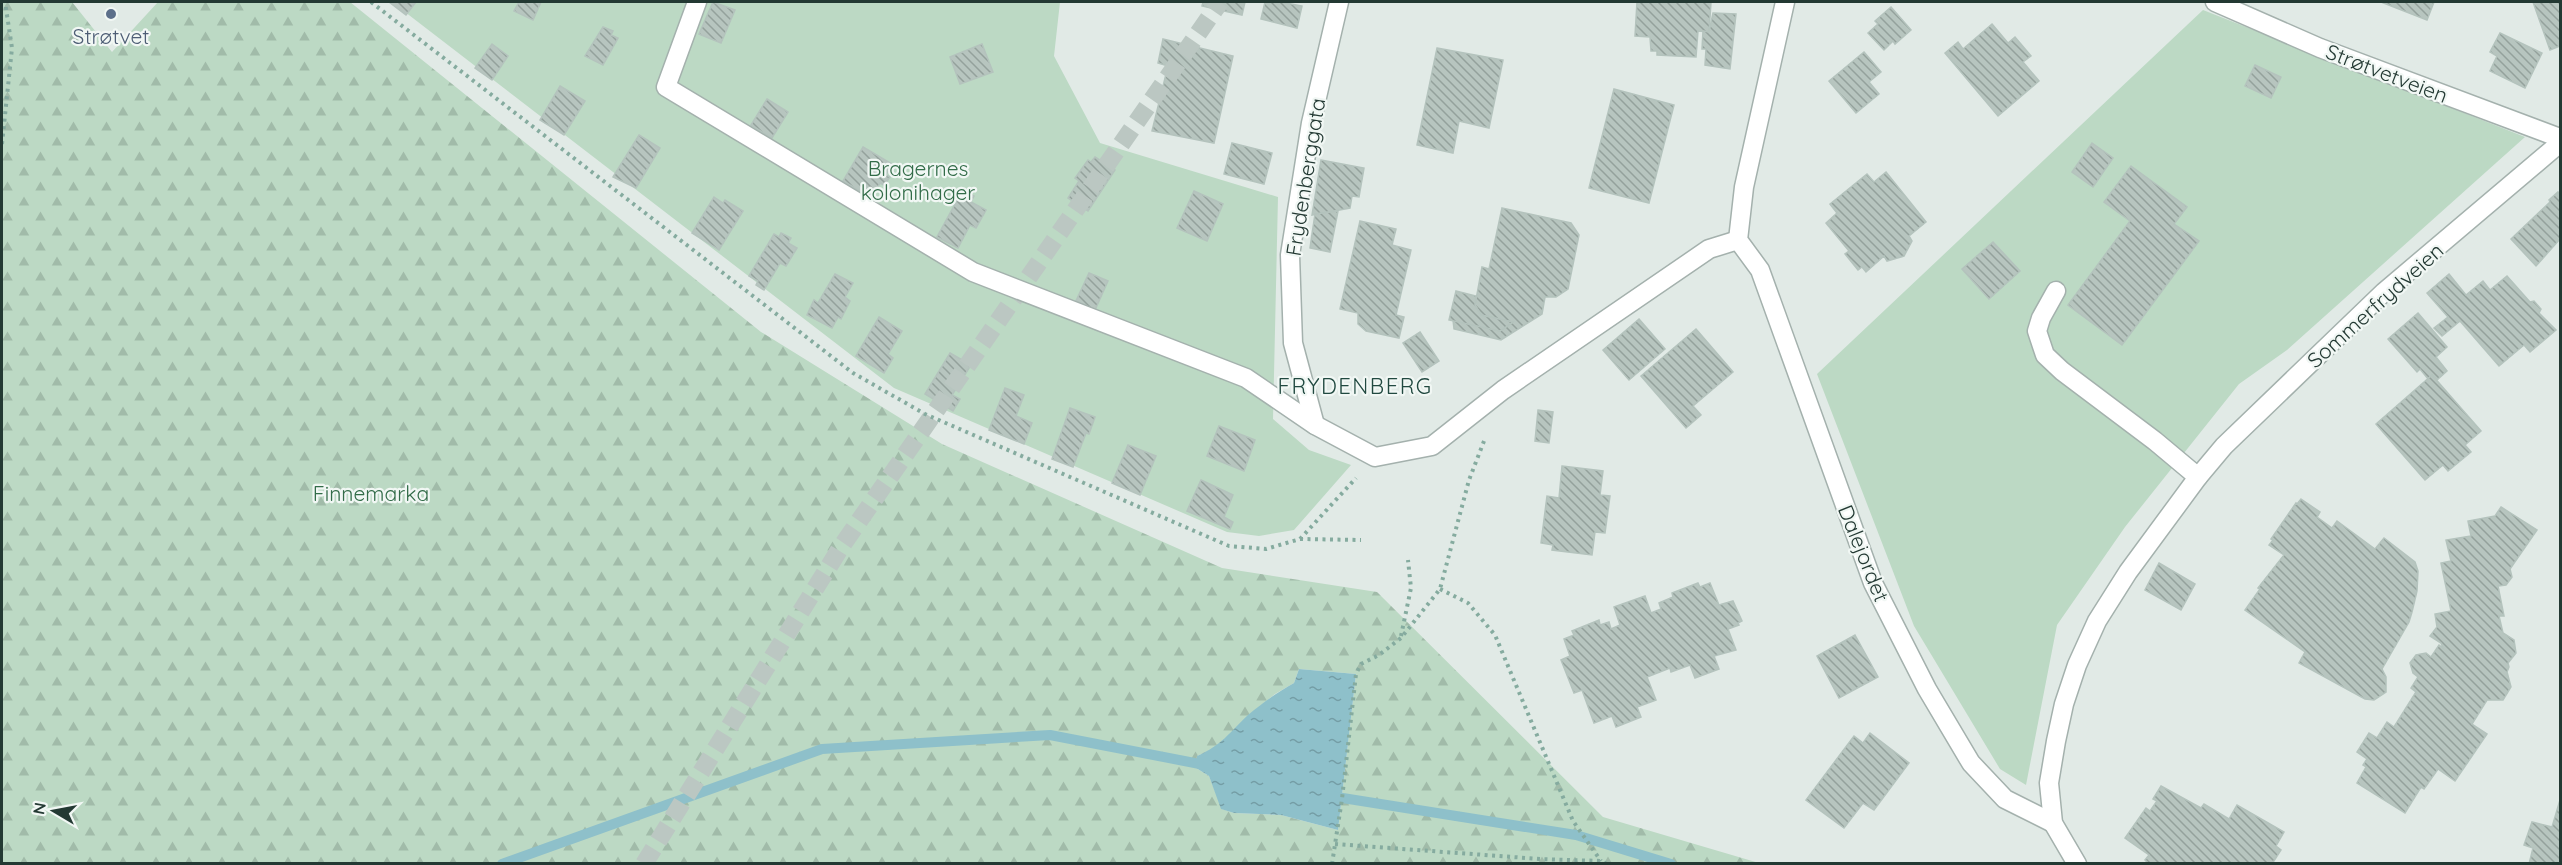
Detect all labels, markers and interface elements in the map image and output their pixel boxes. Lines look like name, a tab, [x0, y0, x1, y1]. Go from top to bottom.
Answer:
marker: Strøtvet	[104, 7, 118, 21]
place label: Strøtvet	[73, 23, 149, 49]
street label: Strøtvetveien	[2323, 38, 2451, 108]
street label: Frydenberggata	[1280, 96, 1330, 258]
park label: Bragernes kolonihager	[861, 155, 975, 205]
street label: Sommerfrydveien	[2302, 237, 2448, 373]
district label: FRYDENBERG	[1277, 372, 1433, 400]
park label: Finnemarka	[313, 480, 429, 506]
street label: Dalejordet	[1833, 501, 1895, 605]
north arrow	[24, 781, 84, 841]
text: N	[28, 801, 50, 816]

